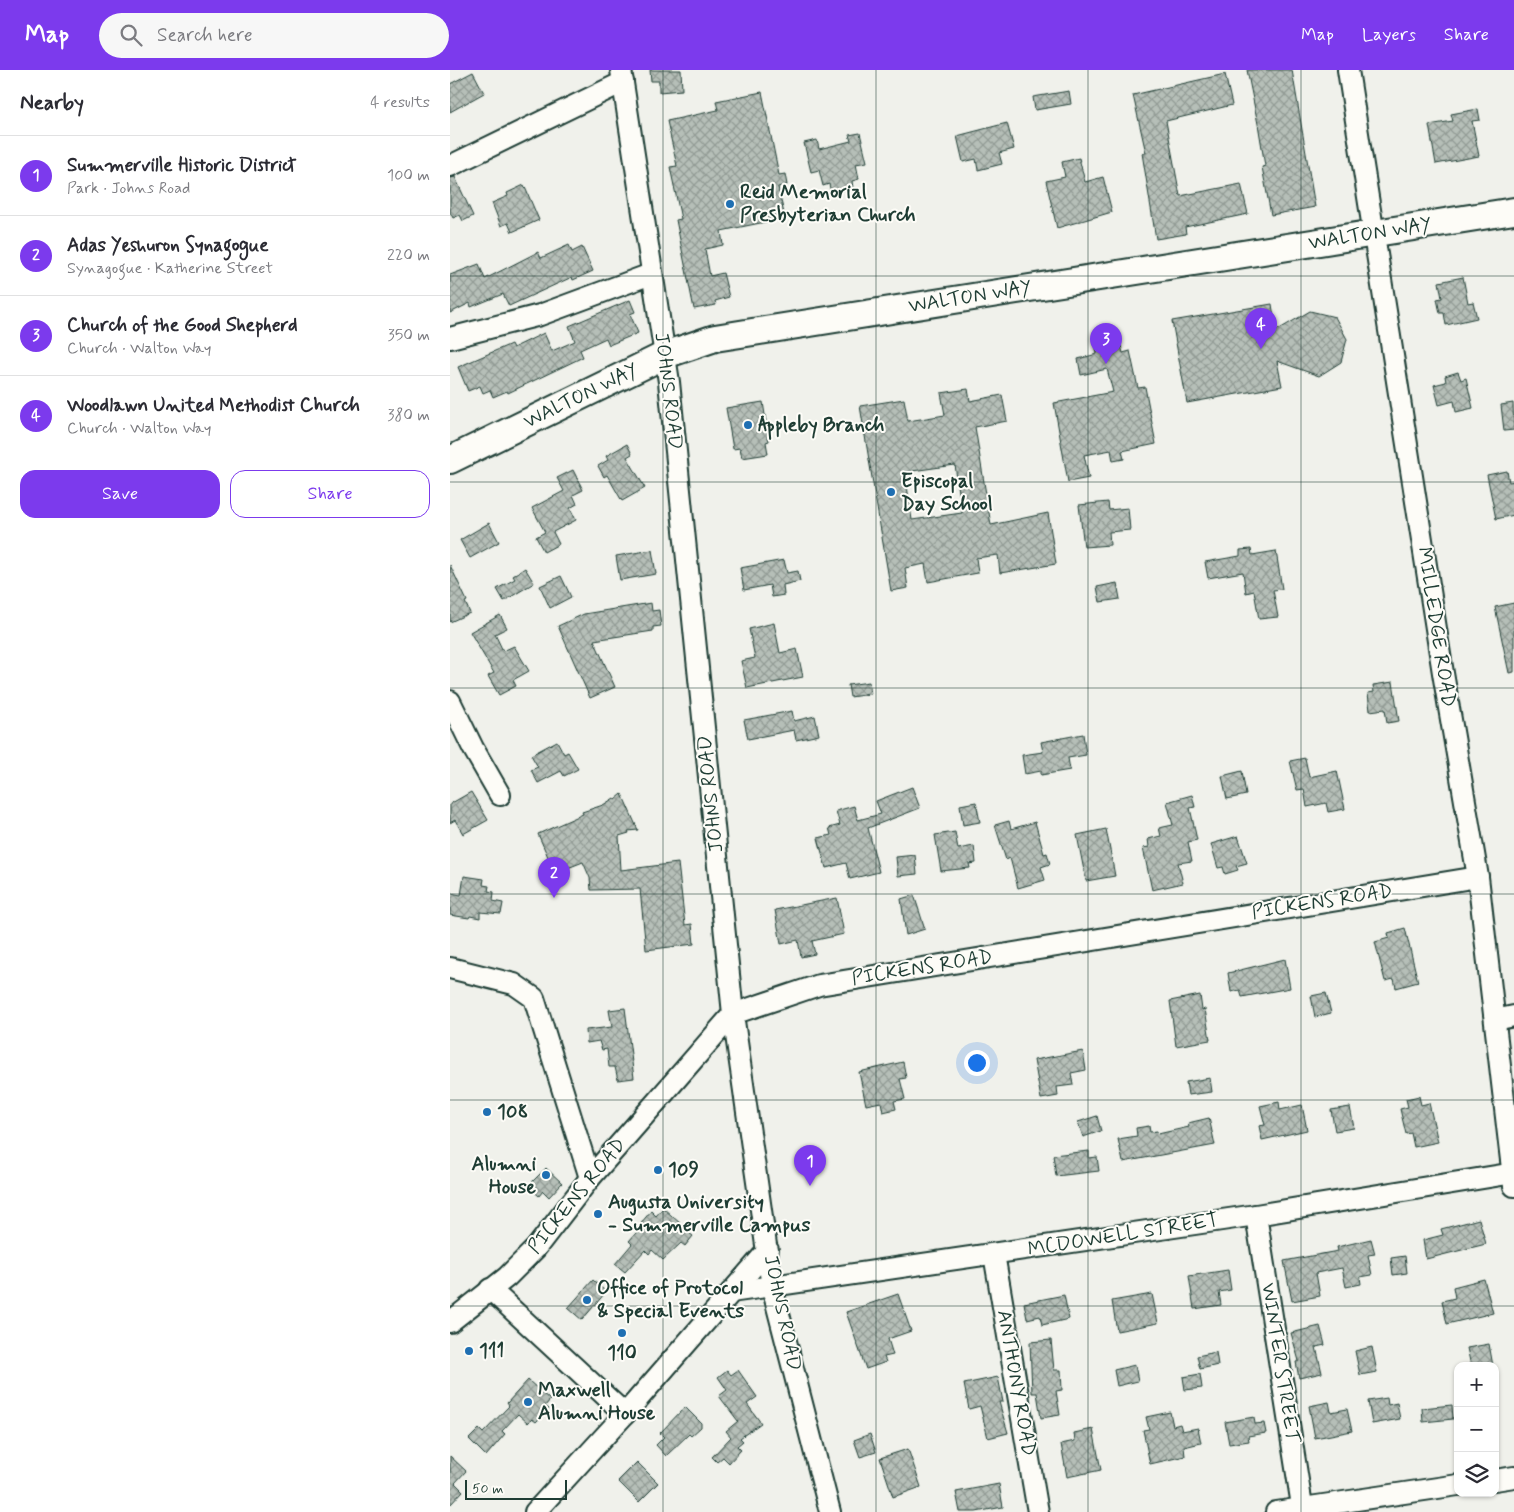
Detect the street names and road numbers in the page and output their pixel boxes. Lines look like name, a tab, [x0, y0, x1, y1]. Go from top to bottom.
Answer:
street label: WALTON WAY	[1306, 211, 1434, 257]
street label: WALTON WAY	[906, 274, 1034, 320]
street label: JOHNS ROAD	[647, 331, 689, 451]
street label: WALTON WAY	[519, 357, 643, 435]
street label: MILLEDGE ROAD	[1410, 545, 1462, 709]
street label: JOHNS ROAD	[691, 734, 731, 854]
street label: PICKENS ROAD	[1250, 878, 1394, 926]
street label: PICKENS ROAD	[850, 944, 994, 992]
street label: PICKENS ROAD	[522, 1132, 632, 1260]
street label: MCDOWELL STREET	[1026, 1207, 1220, 1263]
street label: JOHNS ROAD	[757, 1253, 807, 1373]
street label: WINTER STREET	[1254, 1281, 1306, 1446]
street label: ANTHONY ROAD	[990, 1308, 1042, 1458]

